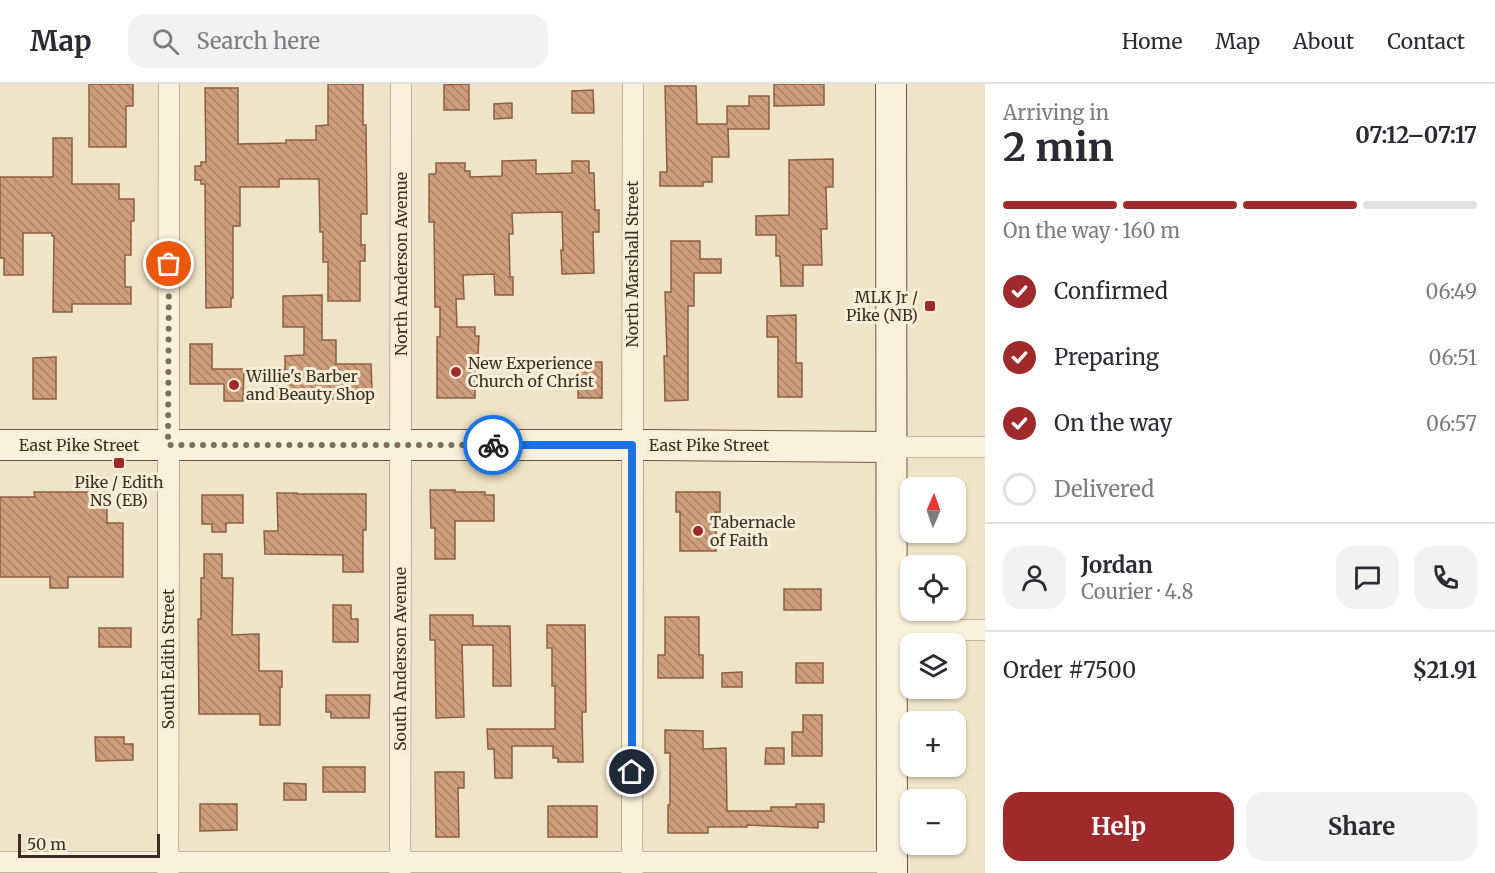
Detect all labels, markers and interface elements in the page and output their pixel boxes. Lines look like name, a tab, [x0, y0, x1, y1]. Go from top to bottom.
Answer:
search box	[128, 14, 548, 68]
text: Map	[30, 23, 92, 59]
icon: search	[149, 25, 182, 58]
text: Search here	[197, 27, 320, 55]
text: Home	[1122, 28, 1182, 55]
text: Map	[1215, 28, 1260, 55]
text: About	[1293, 28, 1354, 55]
text: Contact	[1387, 28, 1465, 55]
text: Arriving in	[1003, 100, 1109, 125]
text: 07:12–07:17	[1355, 121, 1477, 149]
text: 2 min	[1003, 123, 1114, 172]
street label: North Anderson Avenue	[391, 172, 411, 356]
street label: North Marshall Street	[622, 180, 642, 348]
text: On the way · 160 m	[1003, 218, 1180, 243]
pin	[143, 238, 194, 289]
icon: bag	[152, 247, 185, 280]
icon: check	[1003, 275, 1036, 308]
text: Confirmed	[1054, 277, 1168, 305]
text: 06:49	[1426, 279, 1477, 304]
place label: MLK Jr / Pike (NB)	[846, 287, 918, 325]
marker: MLK Jr / Pike (NB)	[923, 299, 937, 313]
icon: check	[1003, 341, 1036, 374]
text: Preparing	[1054, 343, 1159, 371]
text: 06:51	[1429, 345, 1477, 370]
place label: New Experience Church of Christ	[468, 353, 595, 391]
marker: New Experience Church of Christ	[449, 365, 463, 379]
place label: Willie's Barber and Beauty Shop	[245, 366, 375, 404]
marker: Willie's Barber and Beauty Shop	[227, 378, 241, 392]
icon: check	[1003, 407, 1036, 440]
text: On the way	[1054, 409, 1172, 437]
text: 06:57	[1426, 411, 1477, 436]
courier	[463, 415, 523, 475]
icon: bike	[477, 429, 510, 462]
street label: East Pike Street	[19, 435, 140, 455]
street label: East Pike Street	[649, 435, 770, 455]
marker: Pike / Edith NS (EB)	[112, 456, 126, 470]
place label: Pike / Edith NS (EB)	[75, 472, 164, 510]
text: Delivered	[1054, 475, 1154, 503]
north arrow	[900, 477, 966, 543]
map controls	[900, 477, 966, 855]
place label: Tabernacle of Faith	[710, 512, 795, 550]
marker: Tabernacle of Faith	[691, 524, 705, 538]
button: person	[1003, 546, 1066, 609]
button: chat	[1336, 546, 1399, 609]
button: phone	[1414, 546, 1477, 609]
text: Jordan	[1081, 551, 1153, 579]
button: locate	[900, 555, 966, 621]
street label: South Anderson Avenue	[390, 567, 410, 751]
text: Courier · 4.8	[1081, 579, 1193, 604]
street label: South Edith Street	[158, 588, 178, 729]
button: layers	[900, 633, 966, 699]
text: Order #7500	[1003, 656, 1136, 684]
text: $21.91	[1412, 656, 1477, 684]
button: +	[900, 711, 966, 777]
pin	[606, 746, 657, 797]
icon: home	[615, 755, 648, 788]
button: −	[900, 789, 966, 855]
button: Help	[1003, 792, 1234, 861]
button: Share	[1246, 792, 1477, 861]
scale bar	[18, 831, 160, 858]
text: 50 m	[27, 834, 66, 854]

